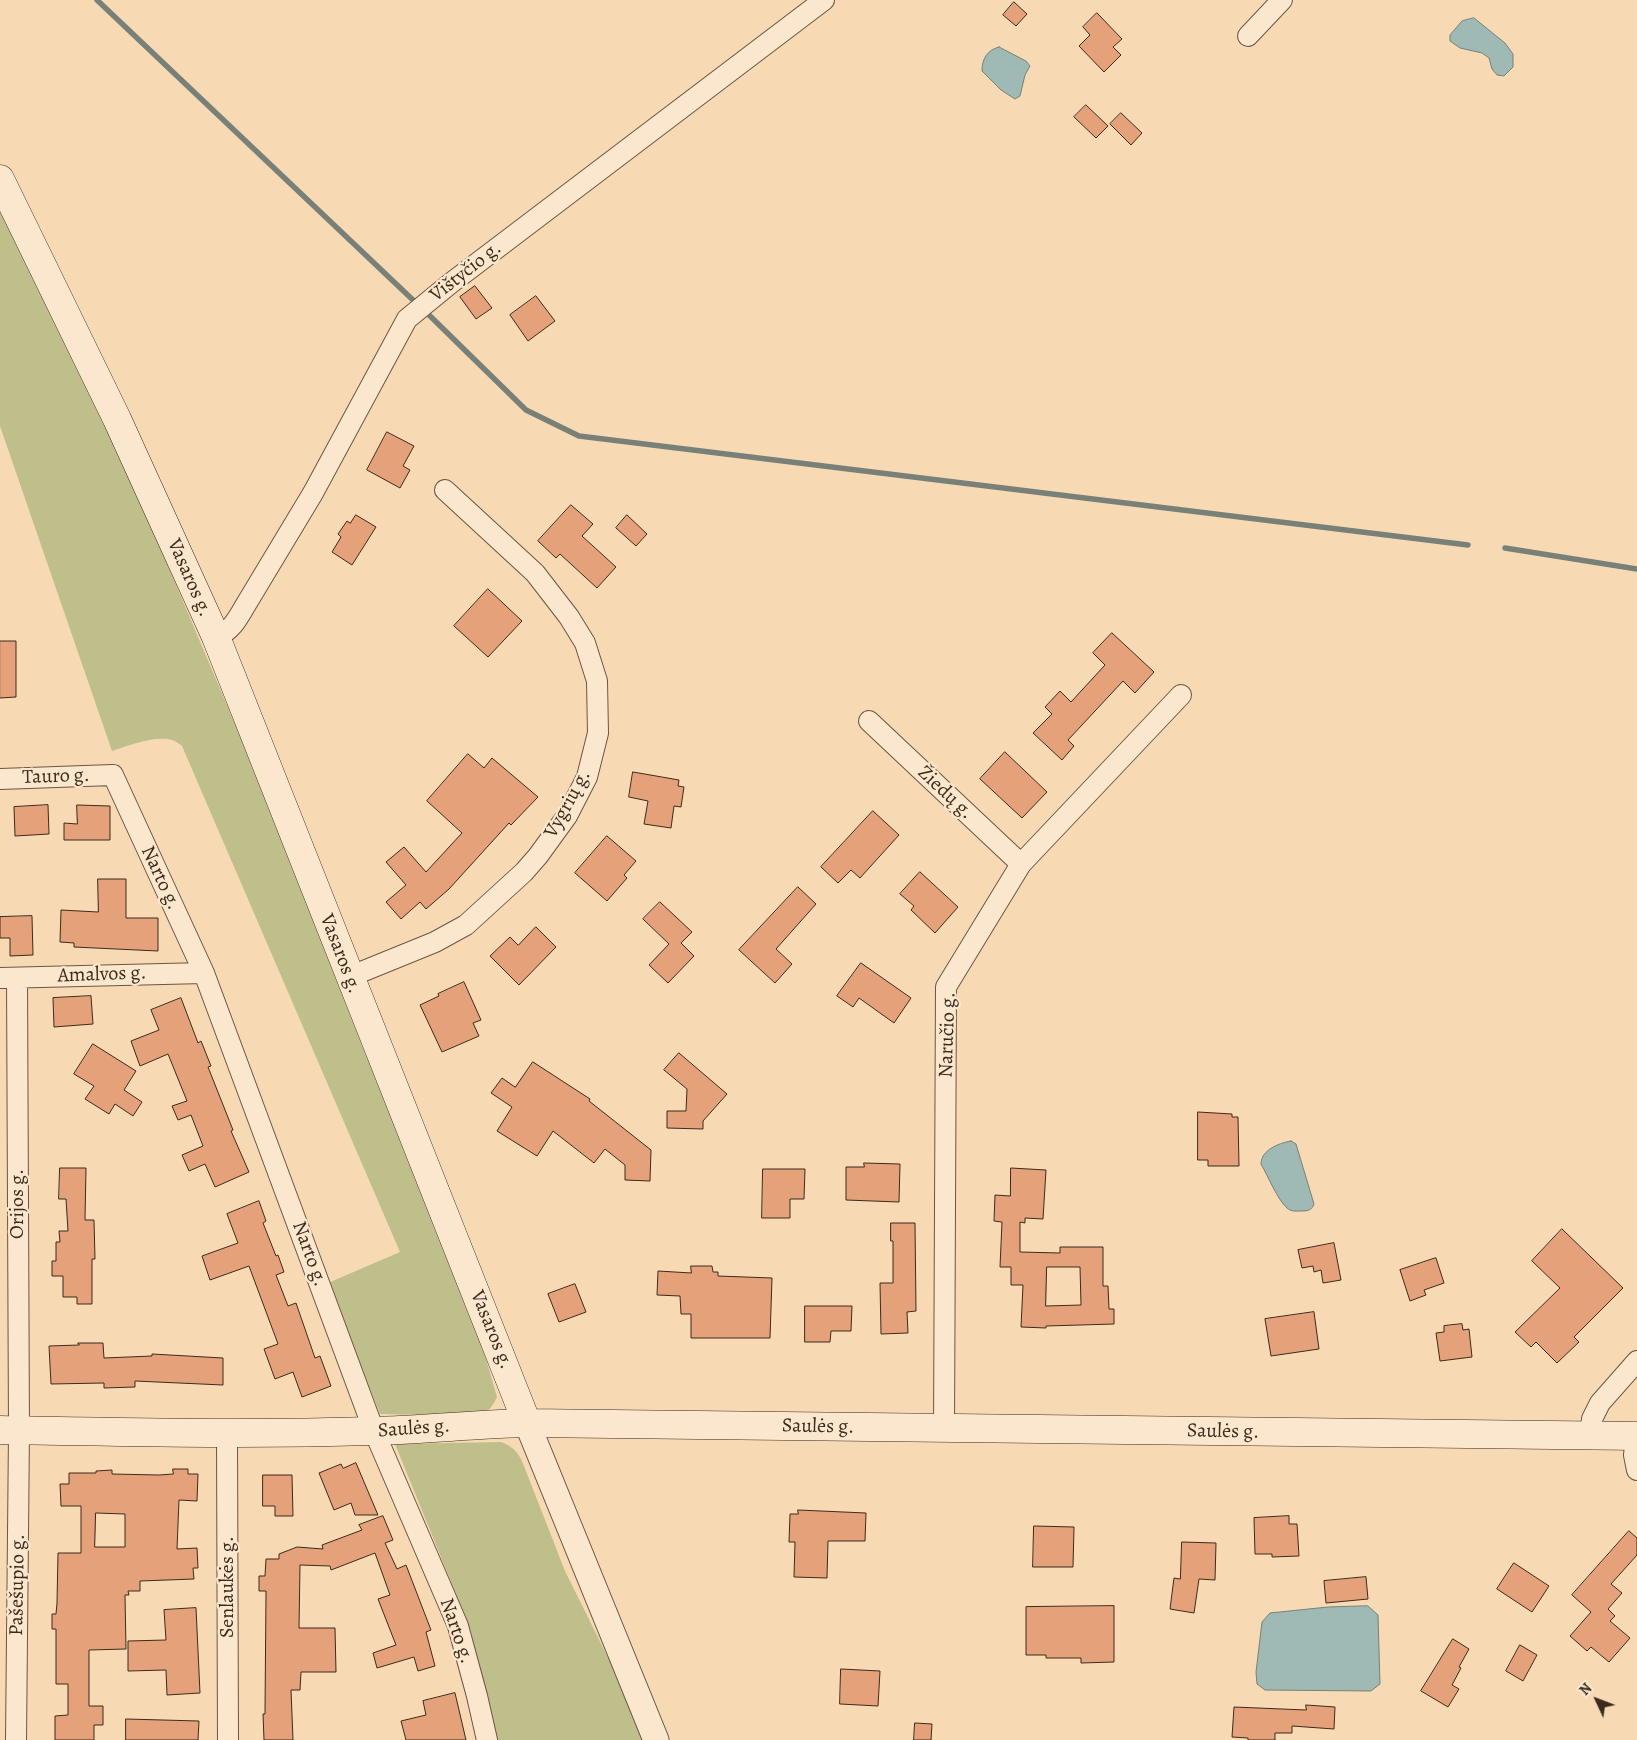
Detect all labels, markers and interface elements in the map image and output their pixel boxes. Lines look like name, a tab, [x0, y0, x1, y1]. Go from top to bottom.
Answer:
street label: Vištyčio g.	[425, 237, 507, 307]
street label: Vasaros g.	[161, 535, 217, 621]
street label: Žiedų g.	[912, 761, 978, 825]
street label: Tauro g.	[22, 764, 90, 790]
street label: Vygrių g.	[539, 766, 597, 842]
street label: Narto g.	[135, 842, 185, 914]
street label: Vasaros g.	[314, 911, 366, 997]
street label: Amalvos g.	[57, 961, 147, 989]
street label: Naručio g.	[935, 992, 961, 1078]
street label: Orijos g.	[6, 1169, 30, 1239]
street label: Narto g.	[286, 1218, 332, 1290]
street label: Vasaros g.	[464, 1287, 518, 1373]
street label: Saulės g.	[782, 1414, 854, 1440]
street label: Saulės g.	[377, 1415, 451, 1443]
street label: Saulės g.	[1187, 1419, 1259, 1445]
street label: Pašešupio g.	[5, 1534, 31, 1636]
street label: Senlaukės g.	[216, 1536, 240, 1638]
street label: Narto g.	[434, 1595, 478, 1667]
north arrow	[1572, 1675, 1622, 1725]
text: N	[1575, 1679, 1596, 1700]

